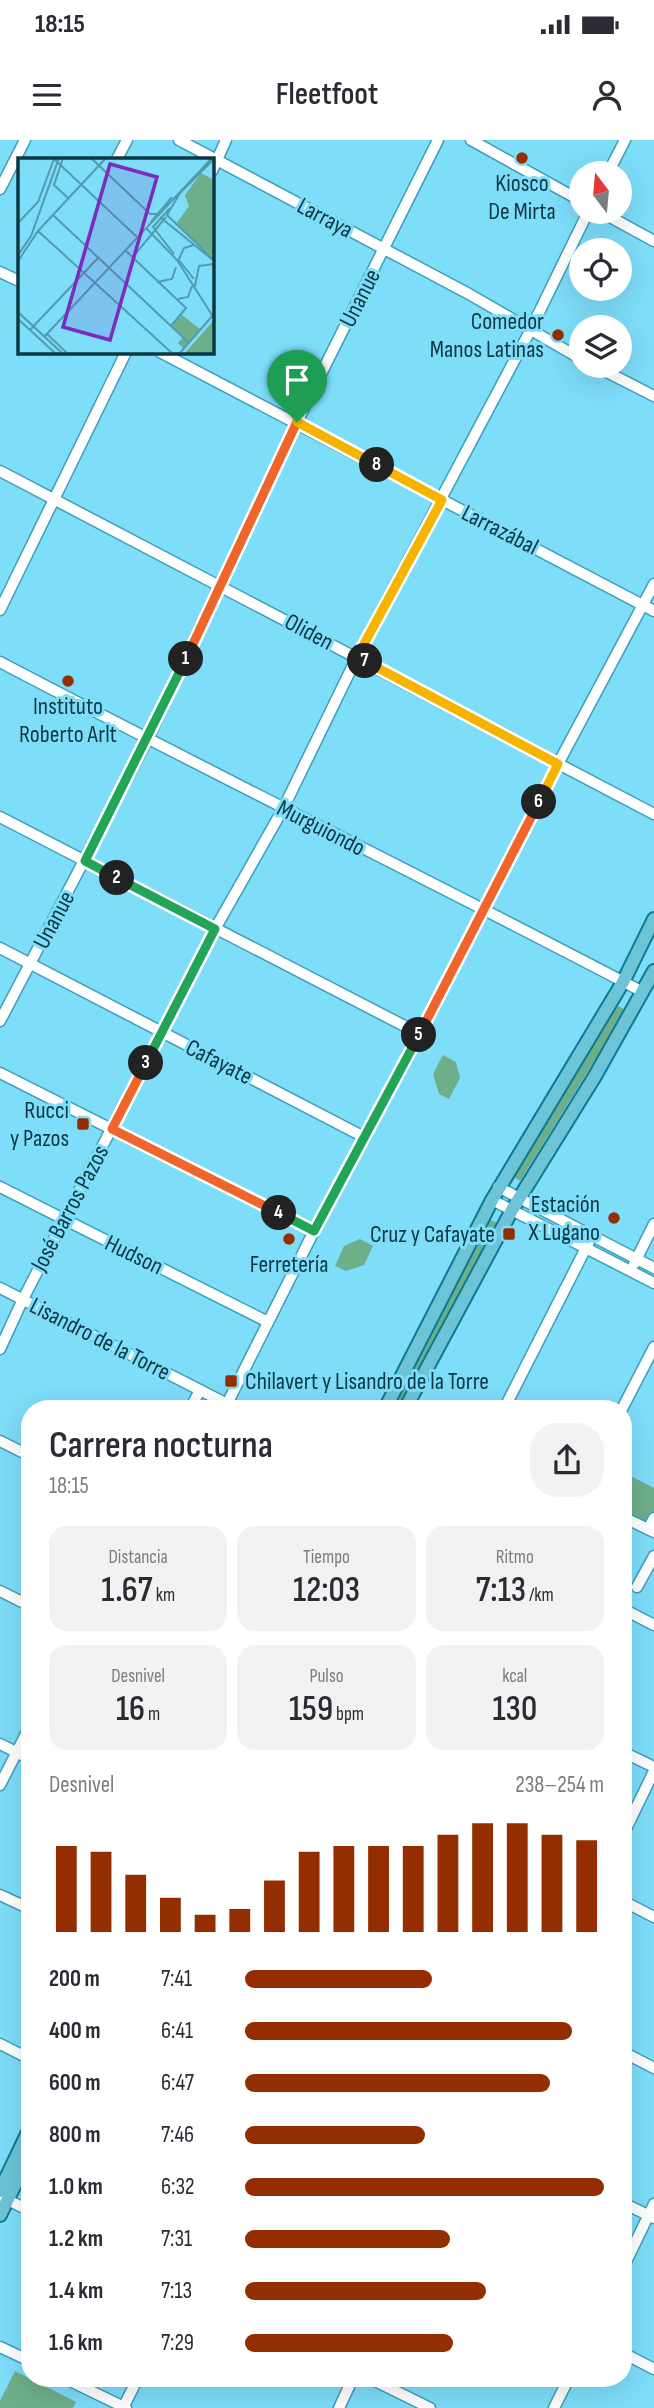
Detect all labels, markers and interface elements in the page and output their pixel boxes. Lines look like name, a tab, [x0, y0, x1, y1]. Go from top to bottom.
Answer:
text: 18:15	[35, 9, 85, 40]
text: Fleetfoot	[276, 75, 378, 114]
icon: menu	[28, 76, 66, 114]
icon: person	[588, 76, 626, 114]
marker: Kiosco De Mirta	[514, 150, 530, 166]
inset map	[18, 158, 214, 354]
north arrow	[569, 161, 632, 224]
map controls	[569, 161, 632, 378]
place label: Kiosco De Mirta	[488, 169, 556, 226]
street label: Larraya	[292, 191, 358, 245]
button: locate	[569, 238, 632, 301]
street label: Unanue	[333, 264, 387, 332]
place label: Comedor Manos Latinas	[430, 307, 544, 364]
button: layers	[569, 315, 632, 378]
marker: Comedor Manos Latinas	[550, 327, 566, 343]
pin	[267, 350, 327, 422]
icon: arrive	[278, 361, 316, 399]
pin: 8	[360, 448, 394, 482]
text: 8	[372, 453, 381, 476]
street label: Larrazábal	[457, 498, 543, 562]
street label: Oliden	[280, 607, 338, 657]
pin: 1	[168, 642, 204, 676]
pin: 7	[348, 644, 382, 678]
text: 1	[182, 647, 189, 670]
text: 7	[360, 649, 369, 672]
marker: Instituto Roberto Arlt	[60, 673, 76, 689]
place label: Instituto Roberto Arlt	[19, 692, 117, 749]
pin: 6	[522, 784, 556, 820]
text: 6	[534, 790, 543, 813]
street label: Murguiondo	[272, 794, 370, 862]
pin: 2	[100, 860, 134, 896]
text: 2	[112, 866, 121, 889]
street label: Unanue	[27, 886, 81, 954]
pin: 5	[402, 1018, 436, 1052]
text: 5	[414, 1023, 423, 1046]
street label: Cafayate	[181, 1033, 257, 1091]
pin: 3	[128, 1046, 164, 1080]
text: 3	[141, 1051, 150, 1074]
place label: Rucci y Pazos	[10, 1096, 69, 1153]
marker: Rucci y Pazos	[75, 1116, 91, 1132]
street label: José Barros Pazos	[24, 1140, 115, 1277]
place label: Estación X Lugano	[527, 1190, 600, 1247]
pin: 4	[262, 1196, 296, 1230]
text: 4	[274, 1201, 283, 1224]
marker: Estación X Lugano	[606, 1210, 622, 1226]
place label: Cruz y Cafayate	[370, 1220, 495, 1249]
marker: Cruz y Cafayate	[501, 1226, 517, 1242]
street label: Hudson	[100, 1229, 168, 1281]
marker: Ferretería	[281, 1231, 297, 1247]
place label: Ferretería	[250, 1250, 328, 1279]
street label: Lisandro de la Torre	[25, 1291, 175, 1387]
place label: Chilavert y Lisandro de la Torre	[245, 1367, 489, 1396]
marker: Chilavert y Lisandro de la Torre	[223, 1373, 239, 1389]
text: Carrera nocturna	[49, 1423, 273, 1468]
button: share	[530, 1423, 604, 1497]
text: 18:15	[49, 1472, 89, 1500]
text: Distancia	[109, 1546, 168, 1569]
text: Tiempo	[303, 1546, 350, 1569]
text: Ritmo	[496, 1546, 534, 1569]
text: 1.67	[101, 1569, 153, 1612]
text: 12:03	[293, 1569, 360, 1612]
text: 7:13	[476, 1569, 526, 1612]
text: km	[153, 1584, 175, 1607]
text: /km	[526, 1584, 554, 1607]
text: Desnivel	[111, 1665, 165, 1688]
text: Pulso	[309, 1665, 344, 1688]
text: kcal	[502, 1665, 527, 1688]
text: 16	[116, 1688, 145, 1731]
text: 159	[289, 1688, 333, 1731]
text: 130	[493, 1688, 537, 1731]
text: m	[145, 1703, 160, 1726]
text: bpm	[333, 1703, 364, 1726]
text: Desnivel	[49, 1771, 114, 1799]
text: 238–254 m	[515, 1771, 604, 1799]
text: 200 m	[49, 1965, 100, 1993]
text: 7:41	[161, 1965, 192, 1993]
text: 400 m	[49, 2017, 100, 2045]
text: 6:41	[161, 2017, 193, 2045]
text: 600 m	[49, 2069, 101, 2097]
text: 6:47	[161, 2069, 194, 2097]
text: 800 m	[49, 2121, 101, 2149]
text: 7:46	[161, 2121, 194, 2149]
text: 1.0 km	[49, 2173, 103, 2201]
text: 6:32	[161, 2173, 195, 2201]
text: 1.2 km	[49, 2225, 103, 2253]
text: 7:31	[161, 2225, 192, 2253]
text: 1.4 km	[49, 2277, 103, 2305]
text: 7:13	[161, 2277, 192, 2305]
text: 1.6 km	[49, 2329, 103, 2357]
text: 7:29	[161, 2329, 194, 2357]

